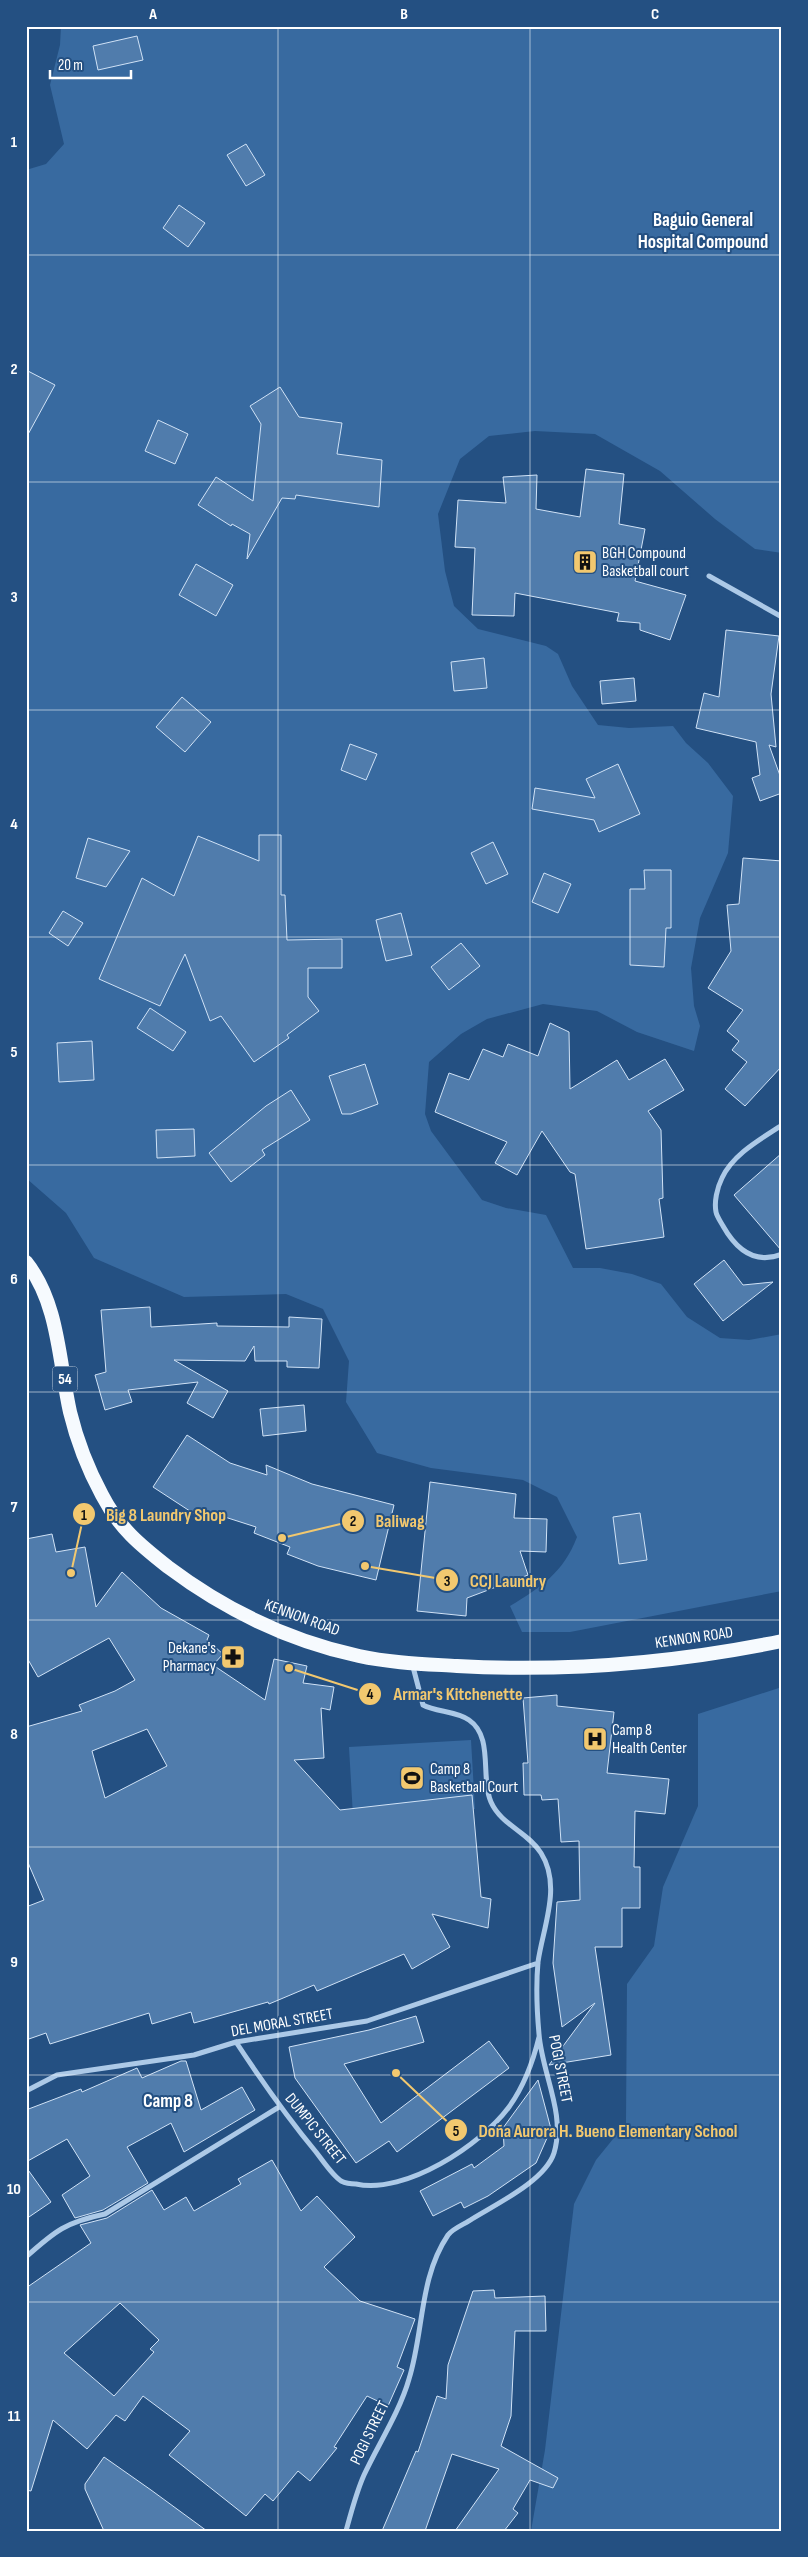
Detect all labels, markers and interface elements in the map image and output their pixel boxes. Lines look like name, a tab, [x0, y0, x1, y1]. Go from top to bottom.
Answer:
text: A	[148, 5, 157, 24]
text: B	[400, 5, 408, 24]
text: C	[651, 5, 659, 24]
scale bar	[50, 48, 131, 80]
text: 20 m	[58, 56, 83, 75]
text: 1	[11, 133, 18, 152]
district label: Baguio General Hospital Compound	[638, 209, 768, 254]
text: 2	[10, 360, 18, 379]
place label: BGH Compound Basketball court	[602, 544, 689, 581]
building icon: BGH Compound Basketball court	[572, 549, 598, 575]
text: 3	[10, 588, 18, 607]
text: 4	[10, 815, 18, 834]
text: 5	[10, 1043, 18, 1062]
text: 6	[10, 1270, 18, 1289]
road number: 54	[52, 1366, 78, 1392]
text: 7	[11, 1498, 18, 1517]
callout: Big 8 Laundry Shop	[71, 1498, 236, 1531]
callout: Baliwag	[340, 1504, 434, 1537]
text: Big 8 Laundry Shop	[106, 1505, 226, 1526]
text: 1	[81, 1506, 87, 1525]
text: Baliwag	[375, 1511, 425, 1532]
text: 2	[350, 1512, 356, 1531]
callout: CCJ Laundry	[434, 1564, 556, 1597]
text: CCJ Laundry	[470, 1571, 547, 1592]
text: 3	[444, 1572, 451, 1591]
street label: KENNON ROAD	[262, 1596, 342, 1640]
street label: KENNON ROAD	[654, 1623, 734, 1653]
place label: Dekane's Pharmacy	[163, 1639, 216, 1676]
pharmacy icon: Dekane's Pharmacy	[220, 1644, 246, 1670]
callout: Armar's Kitchenette	[358, 1677, 532, 1710]
text: Armar's Kitchenette	[392, 1684, 523, 1705]
text: 4	[367, 1685, 374, 1704]
place label: Camp 8 Health Center	[612, 1721, 687, 1758]
text: 8	[10, 1725, 18, 1744]
hospital icon: Camp 8 Health Center	[582, 1726, 608, 1752]
place label: Camp 8 Basketball Court	[430, 1760, 518, 1797]
sports icon: Camp 8 Basketball Court	[399, 1765, 425, 1791]
text: 9	[10, 1953, 18, 1972]
street label: DEL MORAL STREET	[230, 2005, 335, 2041]
street label: POGI STREET	[544, 2033, 576, 2105]
district label: Camp 8	[143, 2090, 193, 2113]
street label: DUMPIC STREET	[281, 2090, 350, 2169]
callout: Doña Aurora H. Bueno Elementary School	[443, 2114, 747, 2147]
text: Doña Aurora H. Bueno Elementary School	[479, 2121, 738, 2142]
text: 5	[453, 2122, 460, 2141]
text: 10	[7, 2180, 21, 2199]
street label: POGI STREET	[346, 2397, 394, 2468]
text: 11	[8, 2407, 21, 2426]

